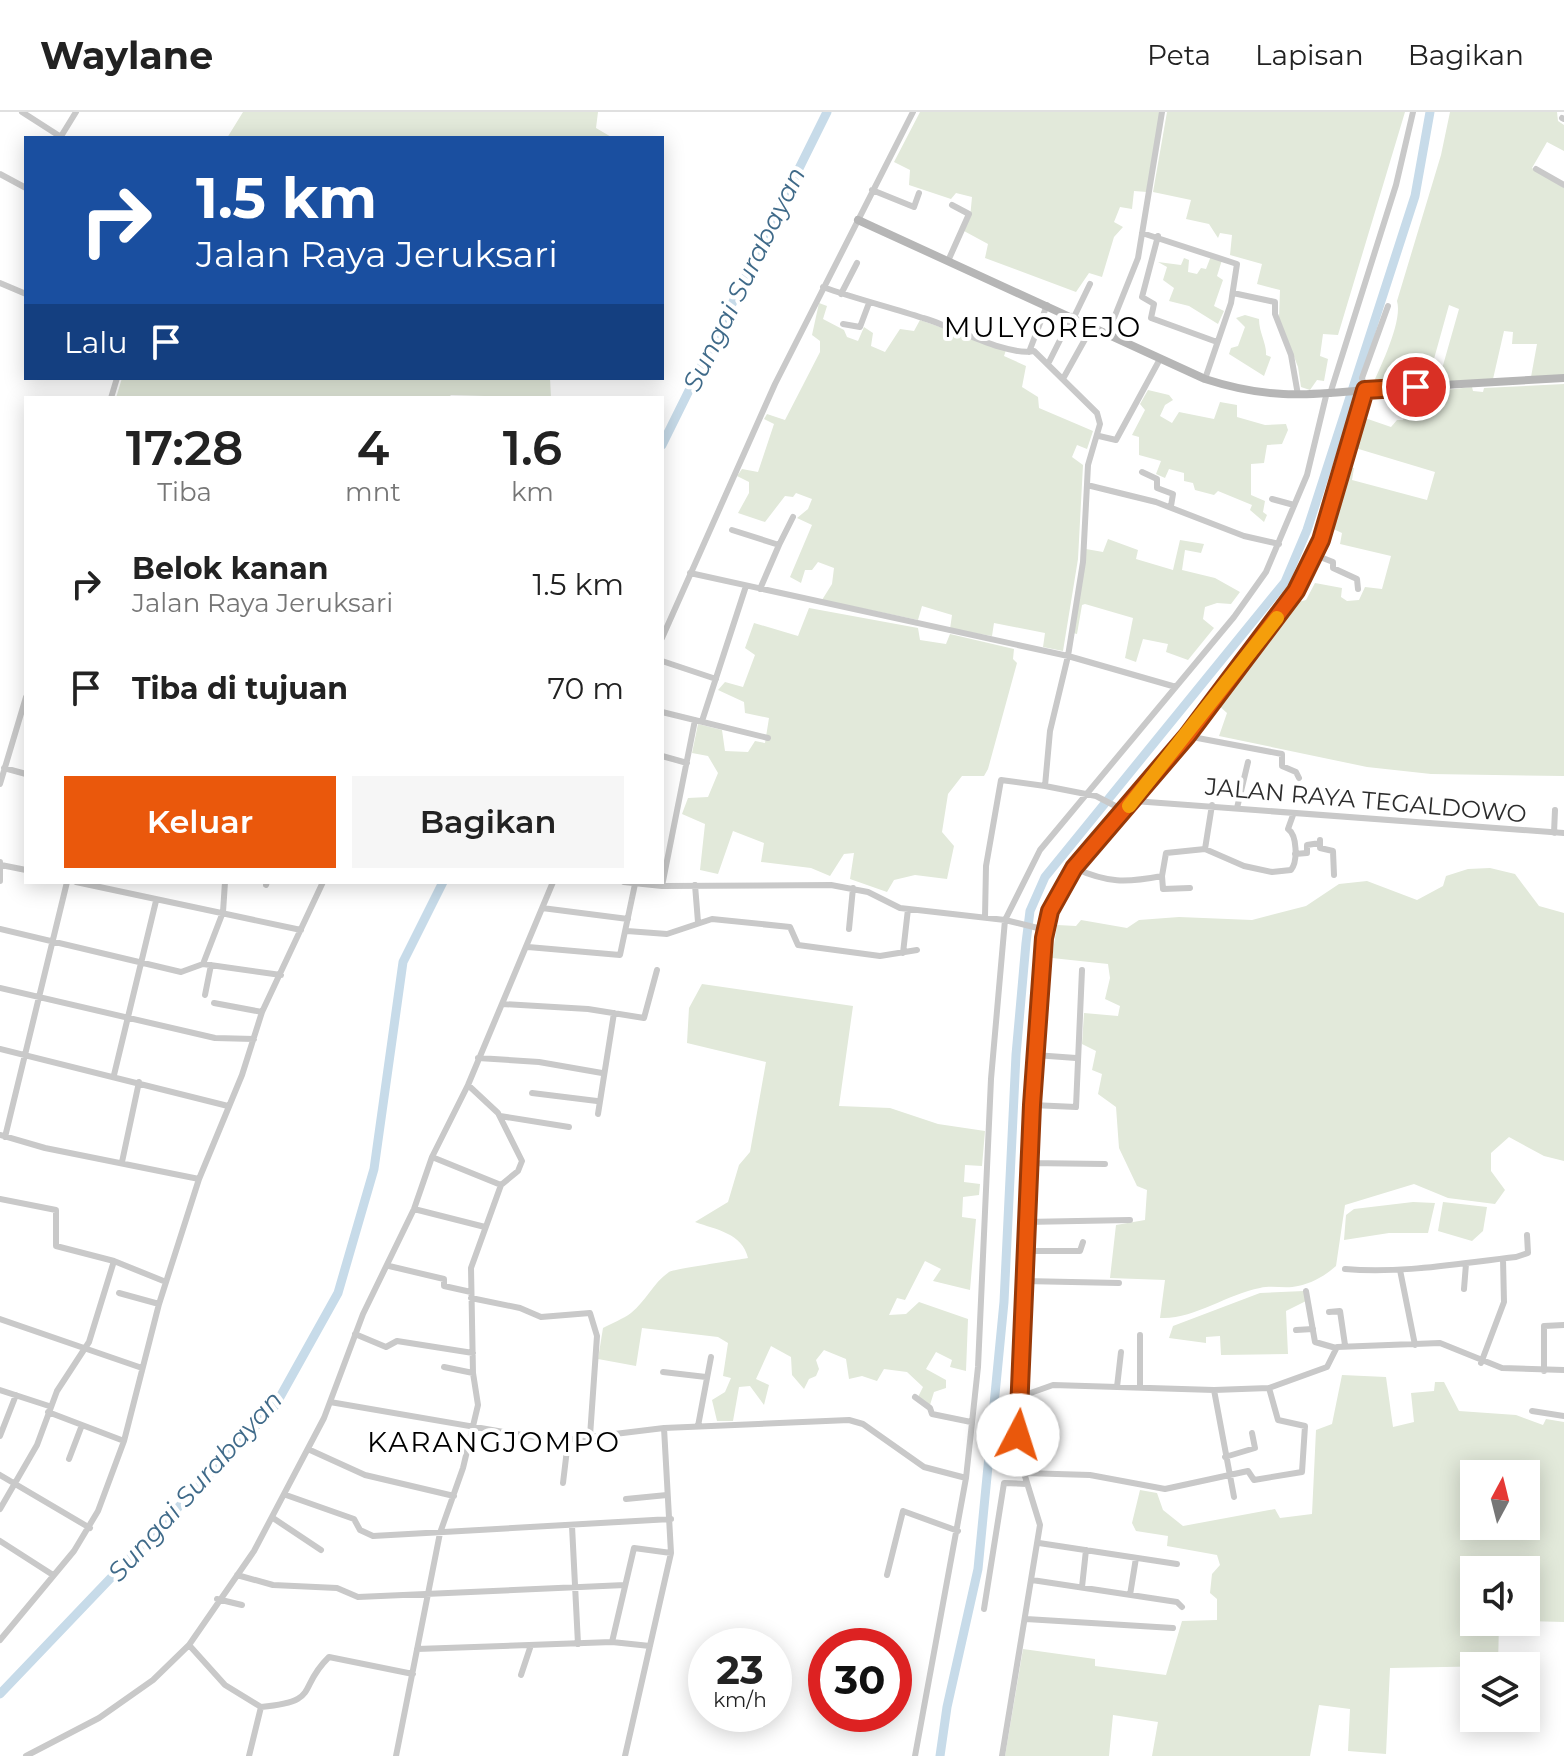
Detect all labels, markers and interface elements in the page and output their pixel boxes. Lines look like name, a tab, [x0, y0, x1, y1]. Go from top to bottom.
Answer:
text: Waylane	[40, 32, 213, 79]
text: Peta	[1147, 38, 1211, 72]
text: Lapisan	[1255, 38, 1364, 72]
text: Bagikan	[1408, 38, 1524, 72]
water label: Sungai Surabayan	[676, 162, 812, 396]
text: 1.5 km	[196, 164, 377, 232]
icon: right	[64, 168, 168, 272]
text: Jalan Raya Jeruksari	[196, 232, 558, 276]
district label: MULYOREJO	[944, 310, 1142, 344]
icon: arrive	[144, 320, 188, 364]
text: Lalu	[64, 324, 128, 361]
pin	[1382, 353, 1450, 421]
icon: arrive	[1394, 365, 1438, 409]
text: 17:28	[126, 419, 243, 477]
text: 4	[357, 419, 389, 477]
text: 1.6	[503, 419, 562, 477]
text: Tiba	[157, 476, 212, 508]
text: mnt	[345, 476, 401, 508]
text: km	[511, 476, 554, 508]
text: Belok kanan	[132, 550, 329, 587]
icon: right	[64, 562, 108, 606]
text: 1.5 km	[532, 566, 624, 603]
text: Jalan Raya Jeruksari	[132, 587, 393, 619]
icon: arrive	[64, 666, 108, 710]
text: Tiba di tujuan	[132, 670, 348, 707]
text: 70 m	[547, 670, 624, 707]
street label: JALAN RAYA TEGALDOWO	[1203, 771, 1528, 828]
button: Keluar	[64, 776, 336, 868]
button: Bagikan	[352, 776, 624, 868]
water label: Sungai Surabayan	[101, 1384, 289, 1588]
position arrow	[976, 1393, 1060, 1477]
district label: KARANGJOMPO	[367, 1425, 621, 1459]
north arrow	[1460, 1460, 1540, 1540]
map controls	[1460, 1460, 1540, 1732]
button: sound	[1460, 1556, 1540, 1636]
speed limit sign: 30	[808, 1628, 912, 1732]
text: 23	[716, 1645, 764, 1694]
button: layers	[1460, 1652, 1540, 1732]
text: km/h	[713, 1688, 767, 1712]

